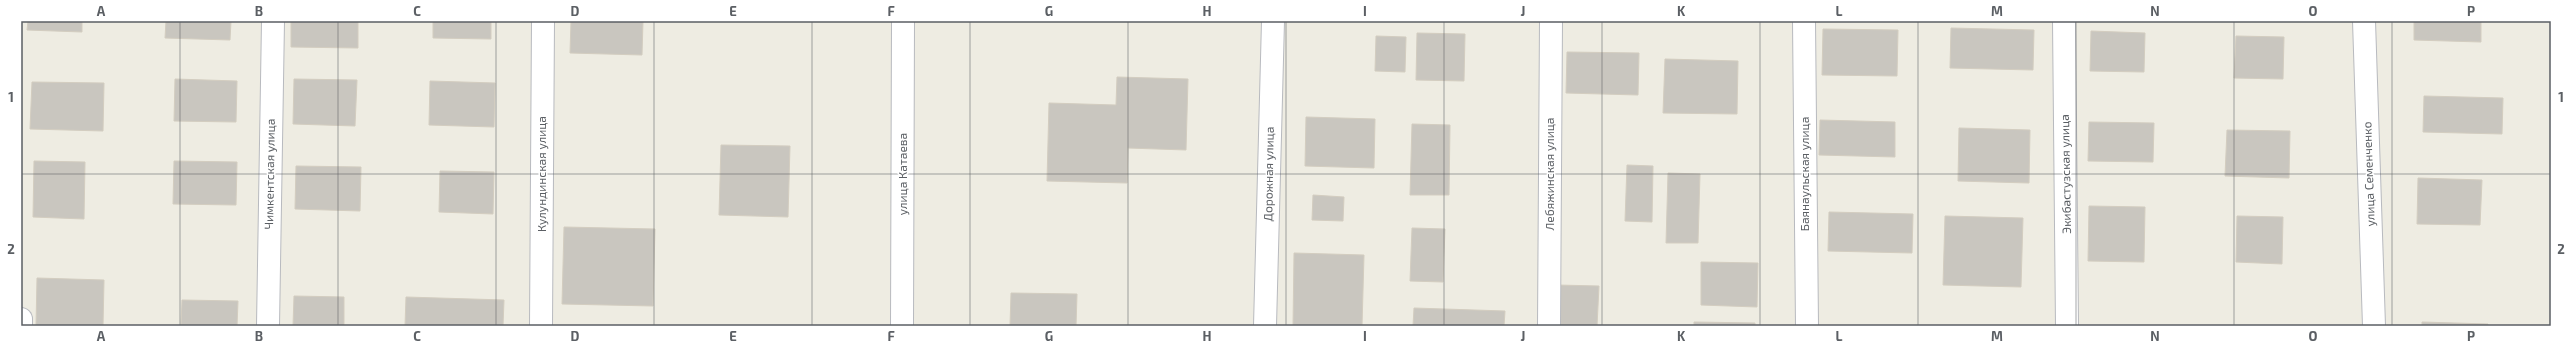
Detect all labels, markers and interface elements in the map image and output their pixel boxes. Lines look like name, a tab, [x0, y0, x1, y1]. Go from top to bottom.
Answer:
text: A	[97, 3, 106, 19]
text: B	[255, 3, 263, 19]
text: C	[413, 3, 421, 19]
text: D	[571, 3, 580, 19]
text: E	[729, 3, 737, 19]
text: F	[887, 3, 895, 19]
text: G	[1045, 3, 1053, 19]
text: H	[1203, 3, 1212, 19]
text: I	[1363, 3, 1367, 19]
text: J	[1521, 3, 1525, 19]
text: K	[1677, 3, 1686, 19]
text: L	[1836, 3, 1843, 19]
text: M	[1991, 3, 2003, 19]
text: N	[2150, 3, 2160, 19]
text: O	[2309, 3, 2318, 19]
text: P	[2467, 3, 2475, 19]
text: 1	[8, 89, 14, 105]
text: 1	[2558, 89, 2564, 105]
street label: Экибастузская улица	[2057, 114, 2074, 234]
street label: Кулундинская улица	[534, 116, 549, 232]
street label: Баянаульская улица	[1797, 117, 1812, 231]
street label: Чимкентская улица	[261, 118, 278, 230]
street label: Лебяжинская улица	[1542, 118, 1557, 230]
street label: улица Семенченко	[2359, 121, 2378, 227]
street label: Дорожная улица	[1260, 126, 1277, 221]
street label: улица Катаева	[895, 133, 910, 215]
text: 2	[7, 241, 15, 257]
text: 2	[2557, 241, 2565, 257]
text: A	[97, 328, 106, 344]
text: B	[255, 328, 263, 344]
text: C	[413, 328, 421, 344]
text: D	[571, 328, 580, 344]
text: E	[729, 328, 737, 344]
text: F	[887, 328, 895, 344]
text: G	[1045, 328, 1053, 344]
text: H	[1203, 328, 1212, 344]
text: I	[1363, 328, 1367, 344]
text: J	[1521, 328, 1525, 344]
text: K	[1677, 328, 1686, 344]
text: L	[1836, 328, 1843, 344]
text: M	[1991, 328, 2003, 344]
text: N	[2150, 328, 2160, 344]
text: O	[2309, 328, 2318, 344]
text: P	[2467, 328, 2475, 344]

